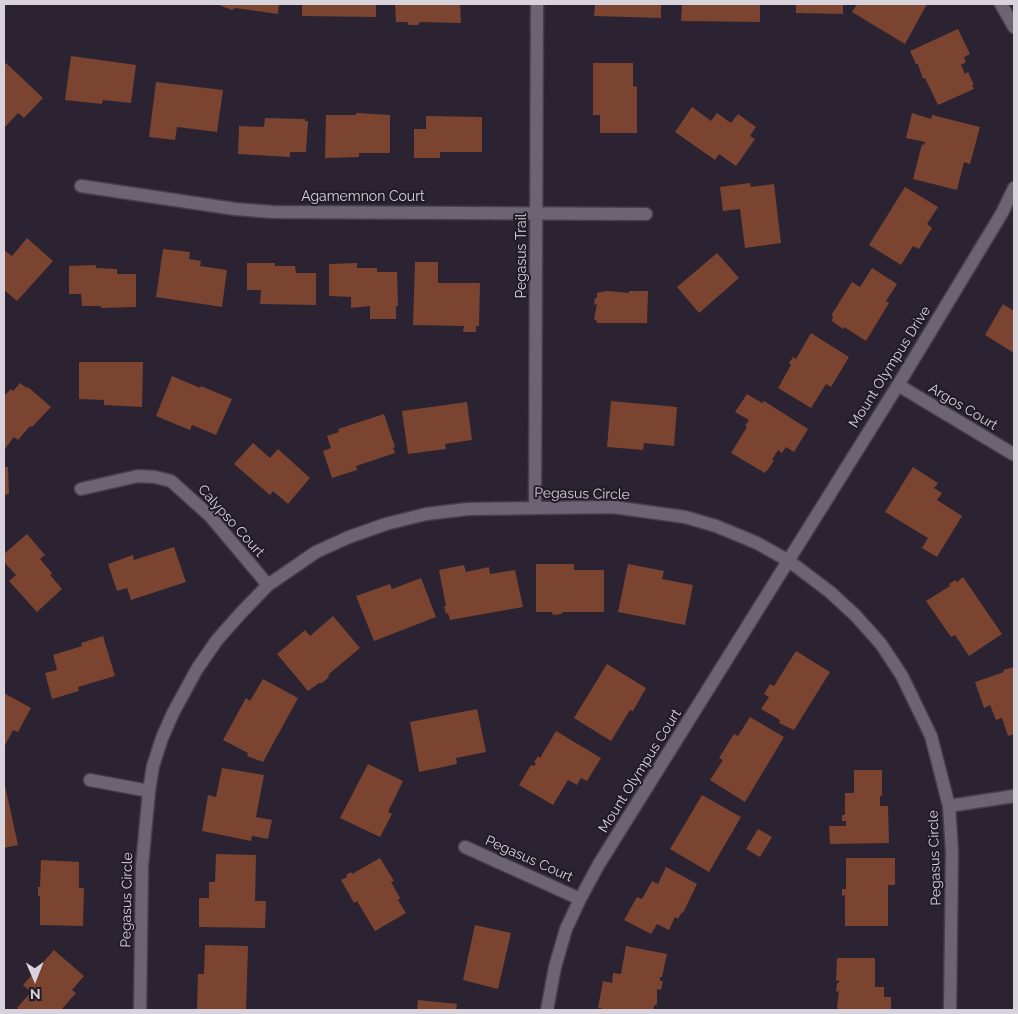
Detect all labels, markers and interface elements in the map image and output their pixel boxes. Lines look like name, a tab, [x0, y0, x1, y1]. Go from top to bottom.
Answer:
street label: Agamemnon Court	[301, 189, 425, 205]
street label: Pegasus Trail	[514, 213, 530, 299]
street label: Mount Olympus Drive	[846, 303, 934, 431]
street label: Argos Court	[926, 380, 1000, 434]
street label: Calypso Court	[194, 481, 268, 561]
street label: Pegasus Circle	[534, 485, 630, 503]
street label: Mount Olympus Court	[595, 706, 685, 836]
street label: Pegasus Circle	[925, 810, 945, 906]
street label: Pegasus Court	[482, 832, 576, 886]
street label: Pegasus Circle	[118, 852, 136, 948]
north arrow	[10, 954, 60, 1004]
text: N	[30, 986, 41, 1002]

